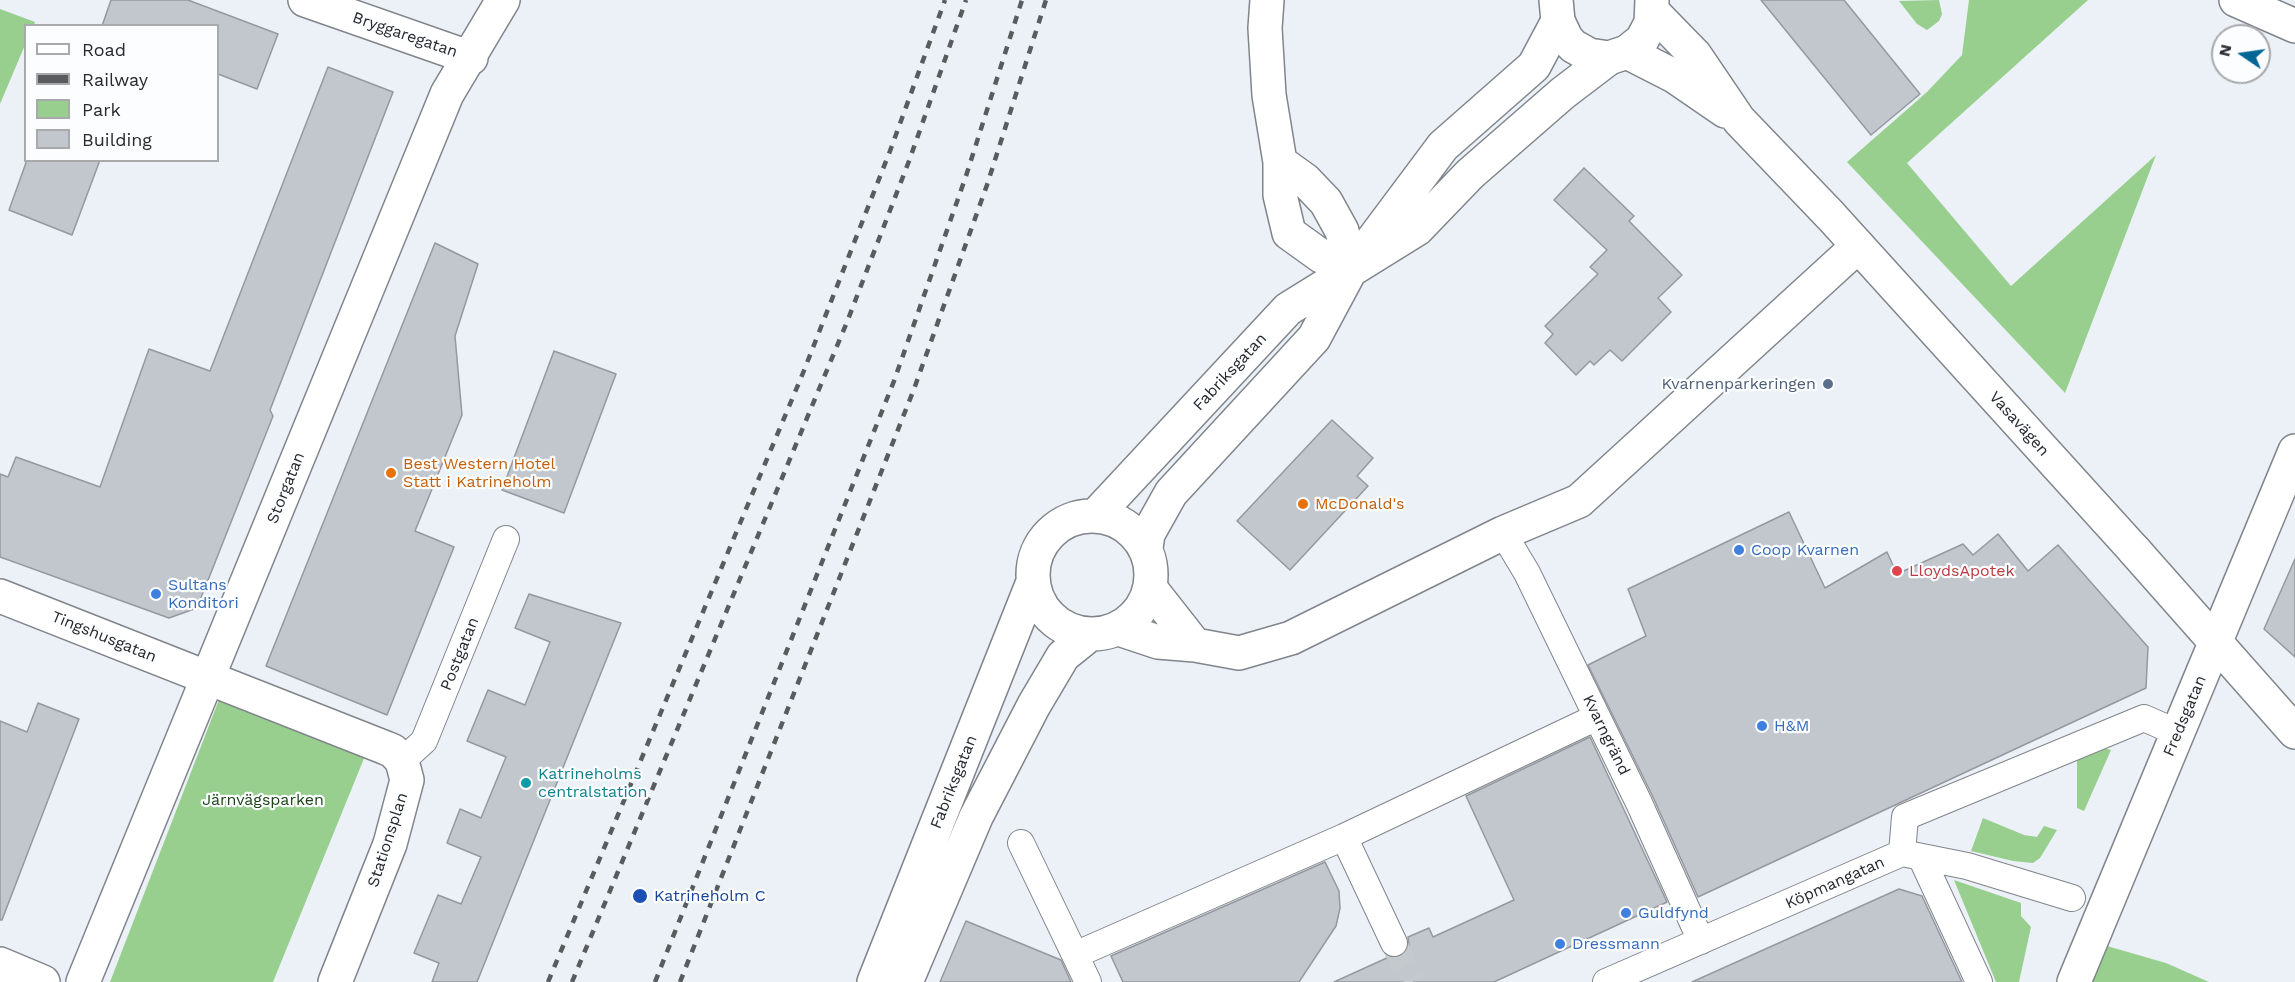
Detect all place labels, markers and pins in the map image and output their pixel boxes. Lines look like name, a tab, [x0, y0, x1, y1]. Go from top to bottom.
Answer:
place label: Kvarnenparkeringen	[1662, 374, 1816, 394]
marker: Kvarnenparkeringen	[1821, 377, 1835, 391]
place label: Best Western Hotel Statt i Katrineholm	[403, 454, 555, 492]
marker: Best Western Hotel Statt i Katrineholm	[384, 466, 398, 480]
place label: McDonald's	[1315, 494, 1404, 514]
marker: McDonald's	[1296, 497, 1310, 511]
place label: Coop Kvarnen	[1751, 540, 1859, 560]
marker: Coop Kvarnen	[1732, 543, 1746, 557]
place label: LloydsApotek	[1909, 561, 2015, 581]
marker: LloydsApotek	[1890, 564, 1904, 578]
place label: Sultans Konditori	[168, 575, 239, 613]
marker: Sultans Konditori	[149, 587, 163, 601]
place label: H&M	[1774, 716, 1809, 736]
marker: H&M	[1755, 719, 1769, 733]
place label: Katrineholms centralstation	[538, 764, 647, 802]
marker: Katrineholms centralstation	[519, 776, 533, 790]
place label: Katrineholm C	[654, 886, 766, 906]
marker: Katrineholm C	[631, 887, 649, 905]
place label: Guldfynd	[1638, 903, 1709, 923]
marker: Guldfynd	[1619, 906, 1633, 920]
place label: Dressmann	[1572, 934, 1660, 954]
marker: Dressmann	[1553, 937, 1567, 951]

